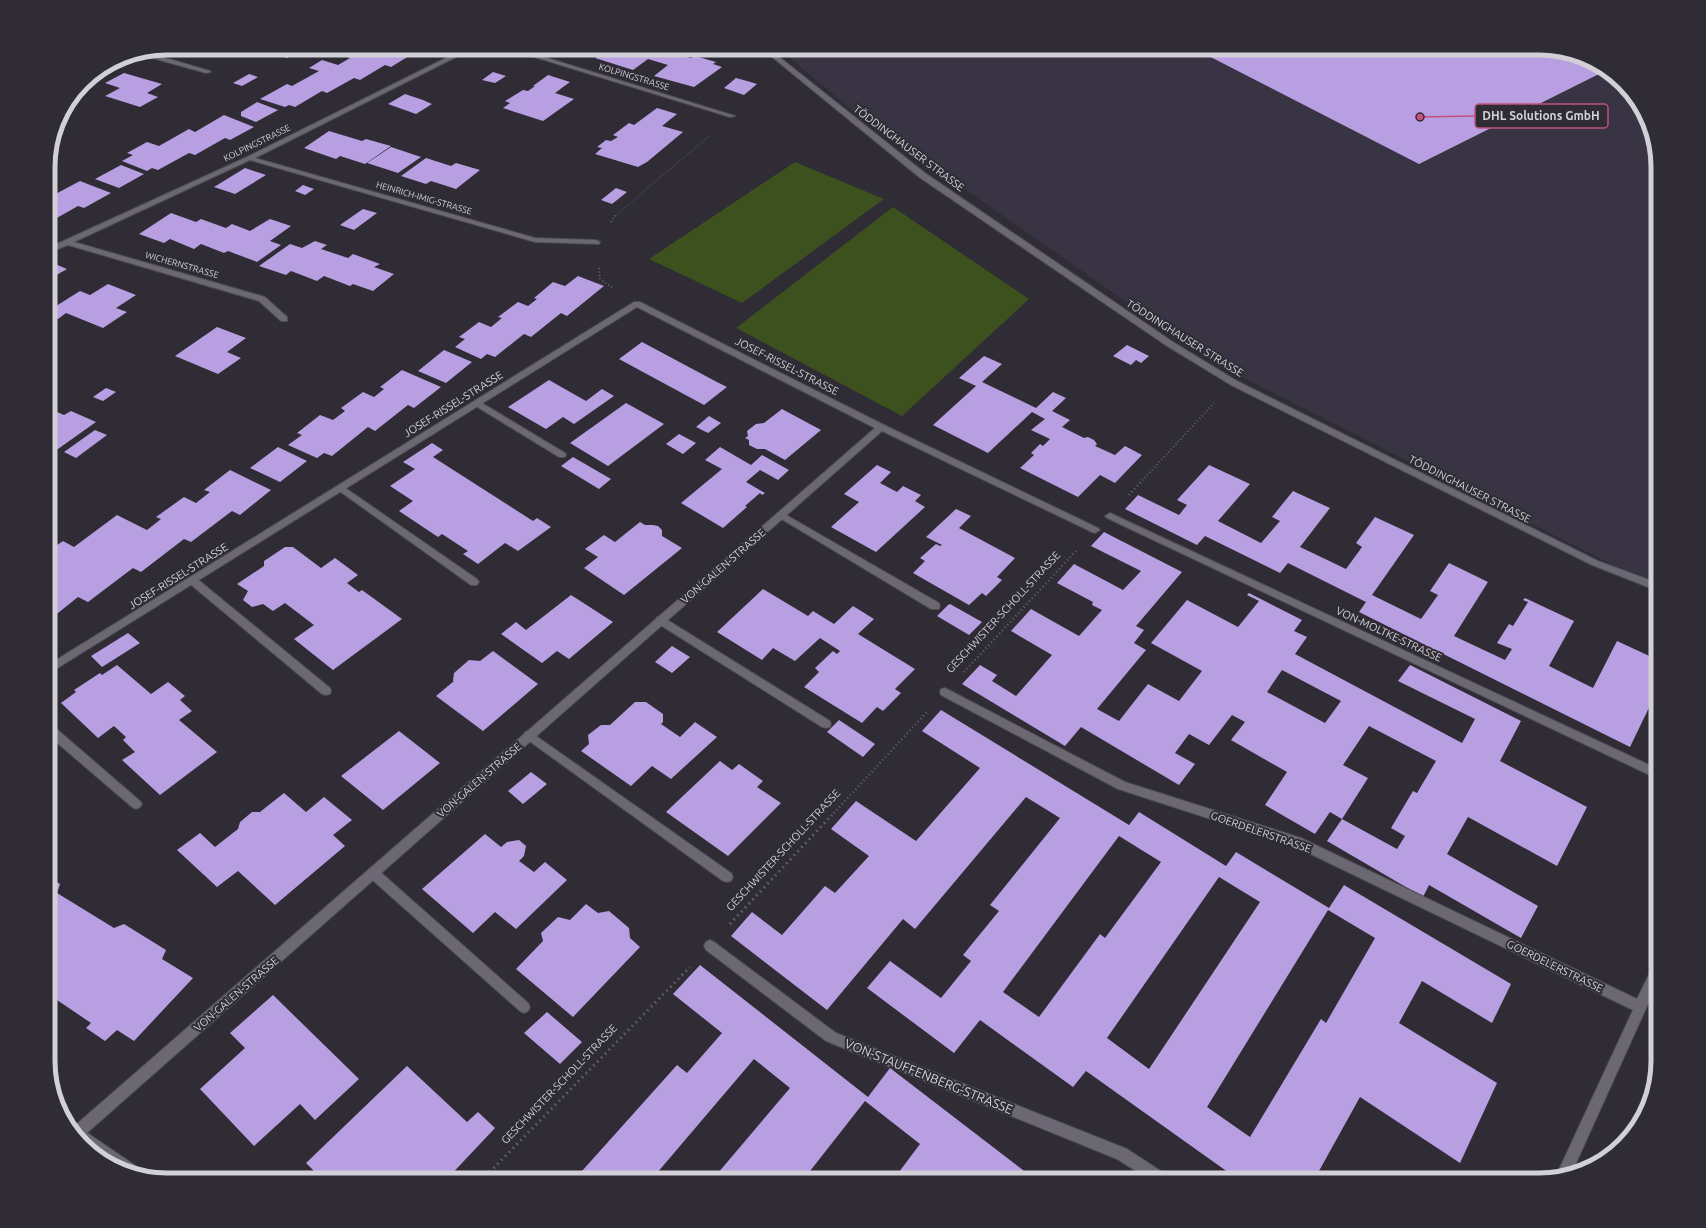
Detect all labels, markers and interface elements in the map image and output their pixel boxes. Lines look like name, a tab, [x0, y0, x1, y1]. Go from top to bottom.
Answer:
street label: KOLPINGSTRASSE	[598, 62, 670, 92]
street label: TÖDDINGHAUSER STRASSE	[851, 102, 967, 194]
callout: DHL Solutions GmbH	[1475, 104, 1608, 128]
text: DHL Solutions GmbH	[1482, 109, 1600, 122]
street label: KOLPINGSTRASSE	[222, 123, 292, 163]
street label: HEINRICH-IMIG-STRASSE	[375, 179, 473, 217]
street label: WICHERNSTRASSE	[144, 250, 220, 280]
street label: TÖDDINGHAUSER STRASSE	[1124, 297, 1246, 379]
street label: JOSEF-RISSEL-STRASSE	[733, 335, 841, 397]
street label: JOSEF-RISSEL-STRASSE	[401, 369, 505, 439]
street label: TÖDDINGHAUSER STRASSE	[1407, 453, 1533, 525]
street label: VON-GALEN-STRASSE	[678, 526, 768, 606]
street label: JOSEF-RISSEL-STRASSE	[126, 541, 230, 611]
street label: GESCHWISTER-SCHOLL-STRASSE	[944, 549, 1062, 675]
street label: VON-MOLTKE-STRASSE	[1334, 604, 1444, 664]
street label: VON-GALEN-STRASSE	[434, 740, 524, 820]
street label: GESCHWISTER-SCHOLL-STRASSE	[724, 787, 842, 913]
street label: GOERDELERSTRASSE	[1209, 809, 1313, 855]
street label: GOERDELERSTRASSE	[1505, 937, 1605, 995]
street label: VON-GALEN-STRASSE	[191, 954, 281, 1034]
street label: GESCHWISTER-SCHOLL-STRASSE	[499, 1022, 619, 1146]
street label: VON-STAUFFENBERG-STRASSE	[843, 1036, 1015, 1116]

